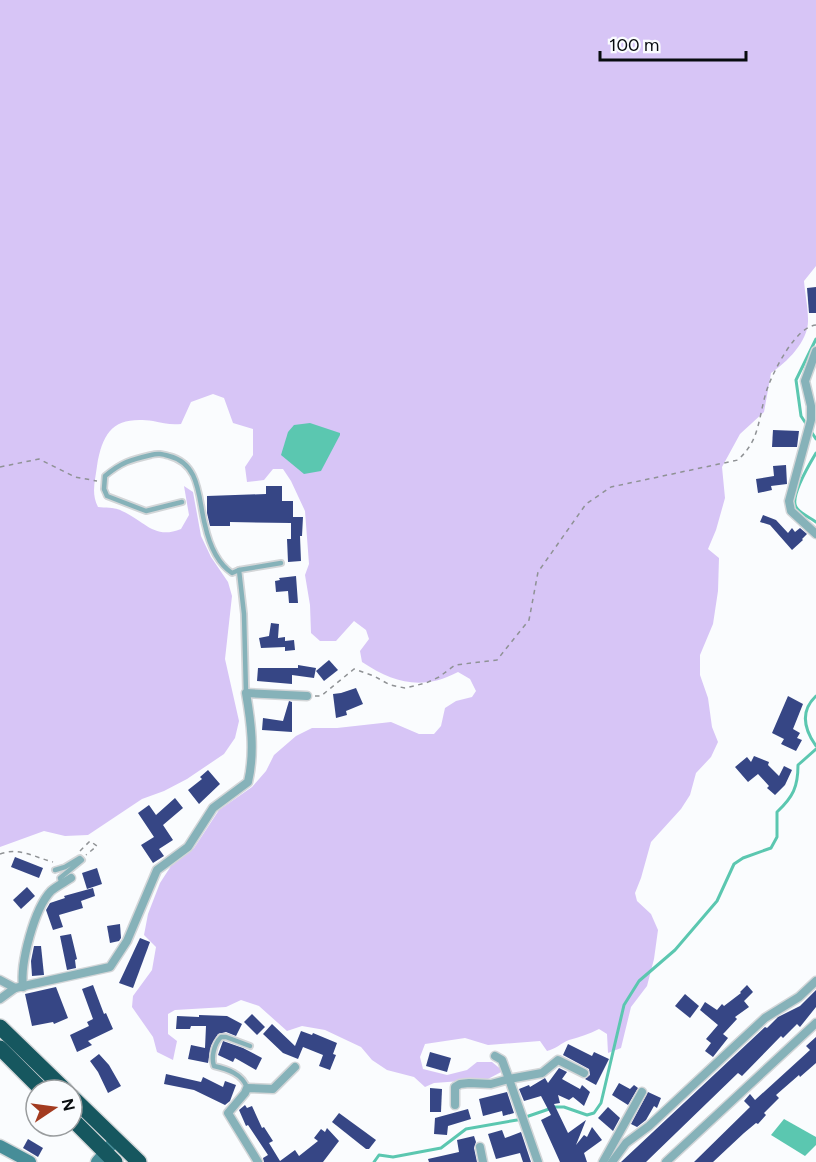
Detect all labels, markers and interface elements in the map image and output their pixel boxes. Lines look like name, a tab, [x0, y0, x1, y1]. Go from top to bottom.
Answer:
scale bar	[600, 24, 746, 62]
text: 100 m	[609, 34, 659, 56]
north arrow	[24, 1078, 84, 1138]
text: N	[57, 1097, 79, 1113]

